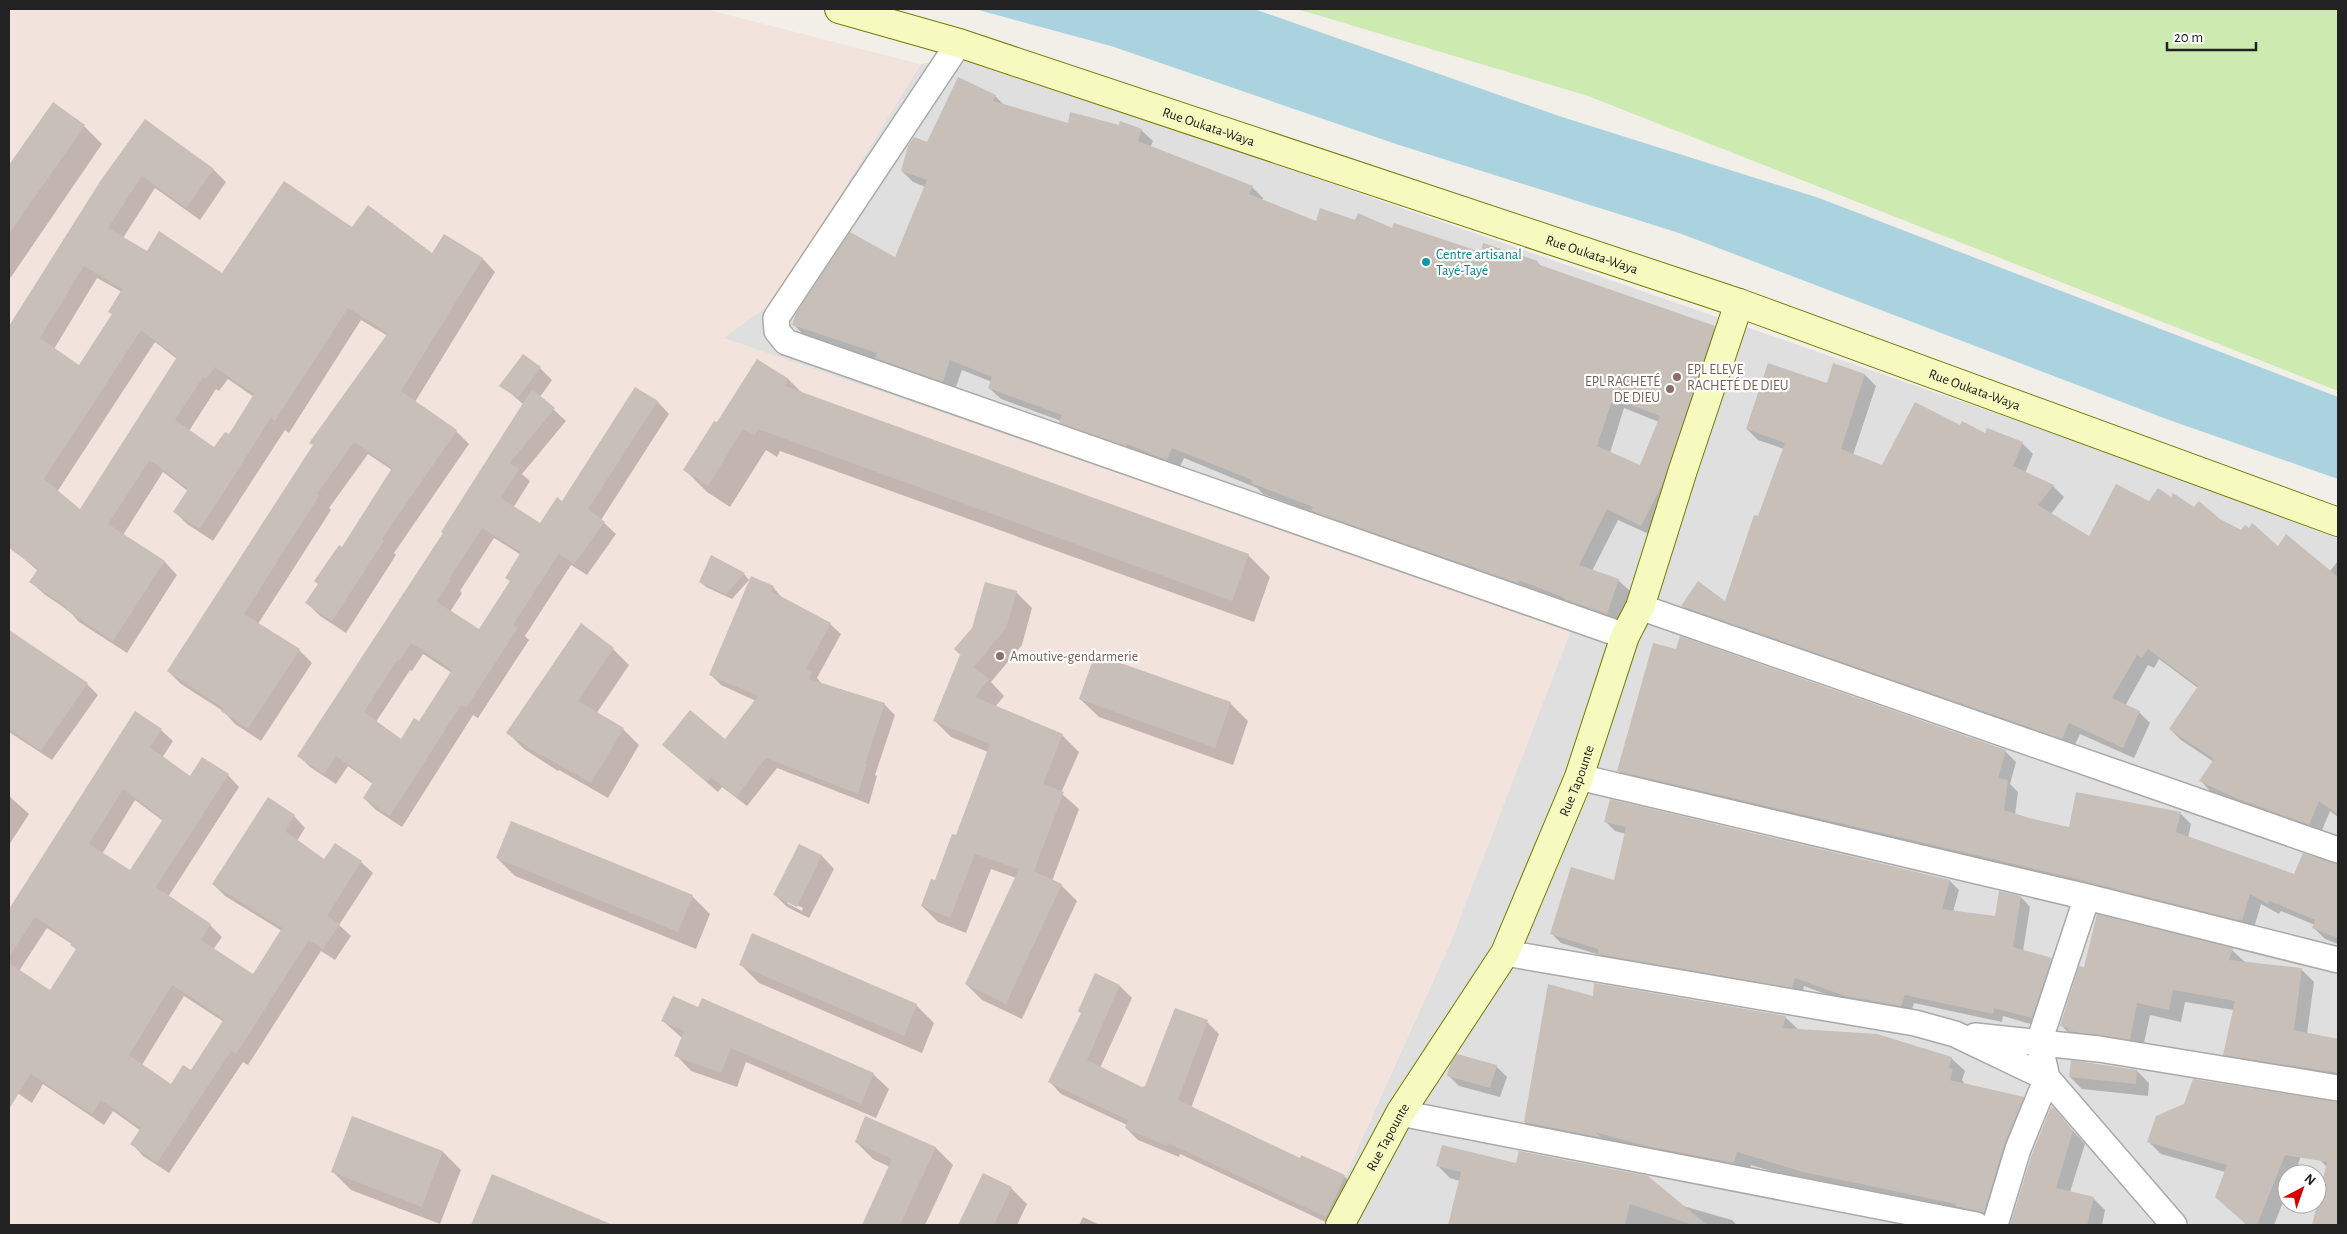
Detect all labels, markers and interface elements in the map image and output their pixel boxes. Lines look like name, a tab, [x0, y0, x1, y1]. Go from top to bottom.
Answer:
scale bar	[2167, 20, 2256, 52]
text: 20 m	[2174, 30, 2203, 45]
street label: Rue Oukata-Waya	[1160, 105, 1257, 149]
street label: Rue Oukata-Waya	[1544, 233, 1640, 277]
place label: Centre artisanal Tayé-Tayé	[1436, 248, 1522, 278]
marker: Centre artisanal Tayé-Tayé	[1420, 256, 1432, 268]
place label: EPL ELEVE RACHETÉ DE DIEU	[1687, 363, 1789, 393]
street label: Rue Oukata-Waya	[1927, 367, 2023, 413]
marker: EPL ELEVE RACHETÉ DE DIEU	[1671, 371, 1683, 383]
place label: EPL RACHETÉ DE DIEU	[1585, 372, 1660, 405]
marker: EPL RACHETÉ DE DIEU	[1664, 383, 1676, 395]
marker: Amoutive-gendarmerie	[994, 650, 1006, 662]
place label: Amoutive-gendarmerie	[1010, 650, 1138, 664]
street label: Rue Tapounte	[1557, 744, 1597, 819]
street label: Rue Tapounte	[1364, 1101, 1412, 1174]
north arrow	[2277, 1164, 2327, 1214]
text: N	[2302, 1171, 2318, 1188]

